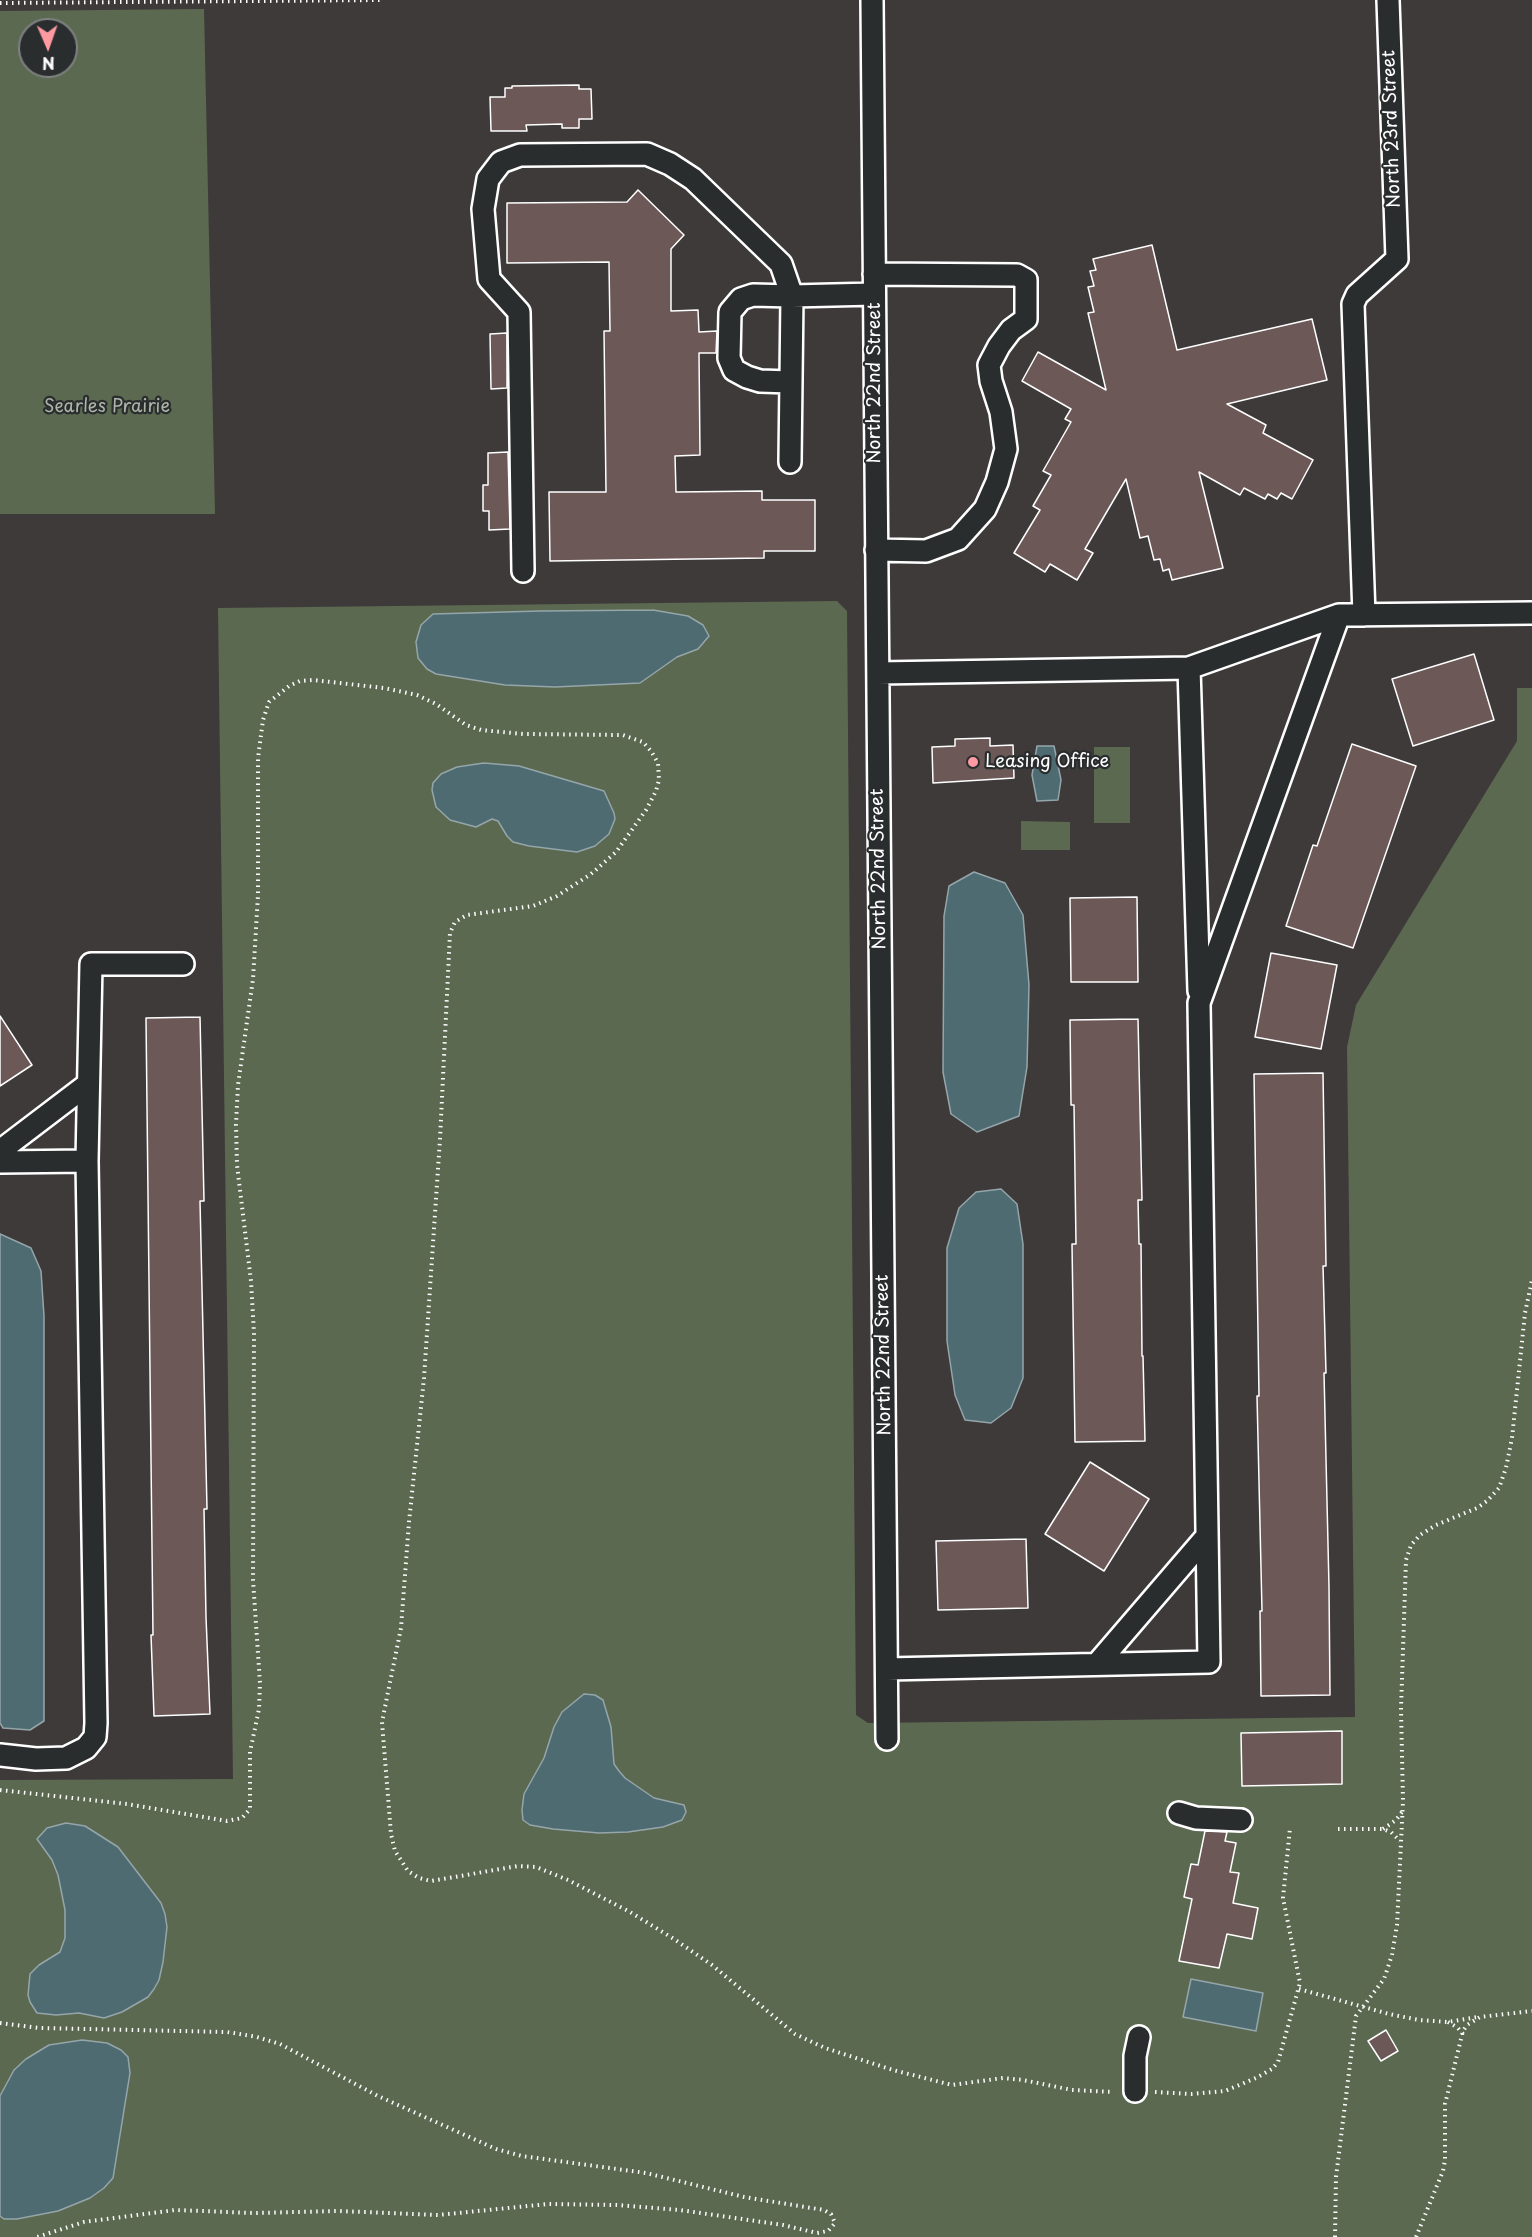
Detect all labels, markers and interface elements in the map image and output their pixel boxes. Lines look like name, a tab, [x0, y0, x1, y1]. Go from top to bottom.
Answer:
north arrow	[18, 18, 78, 78]
street label: North 23rd Street	[1378, 50, 1406, 208]
text: N	[42, 52, 55, 76]
street label: North 22nd Street	[864, 302, 886, 464]
park label: Searles Prairie	[44, 396, 170, 418]
place label: Leasing Office	[985, 751, 1109, 773]
marker: Leasing Office	[966, 755, 980, 769]
street label: North 22nd Street	[867, 788, 891, 950]
street label: North 22nd Street	[872, 1274, 896, 1436]

